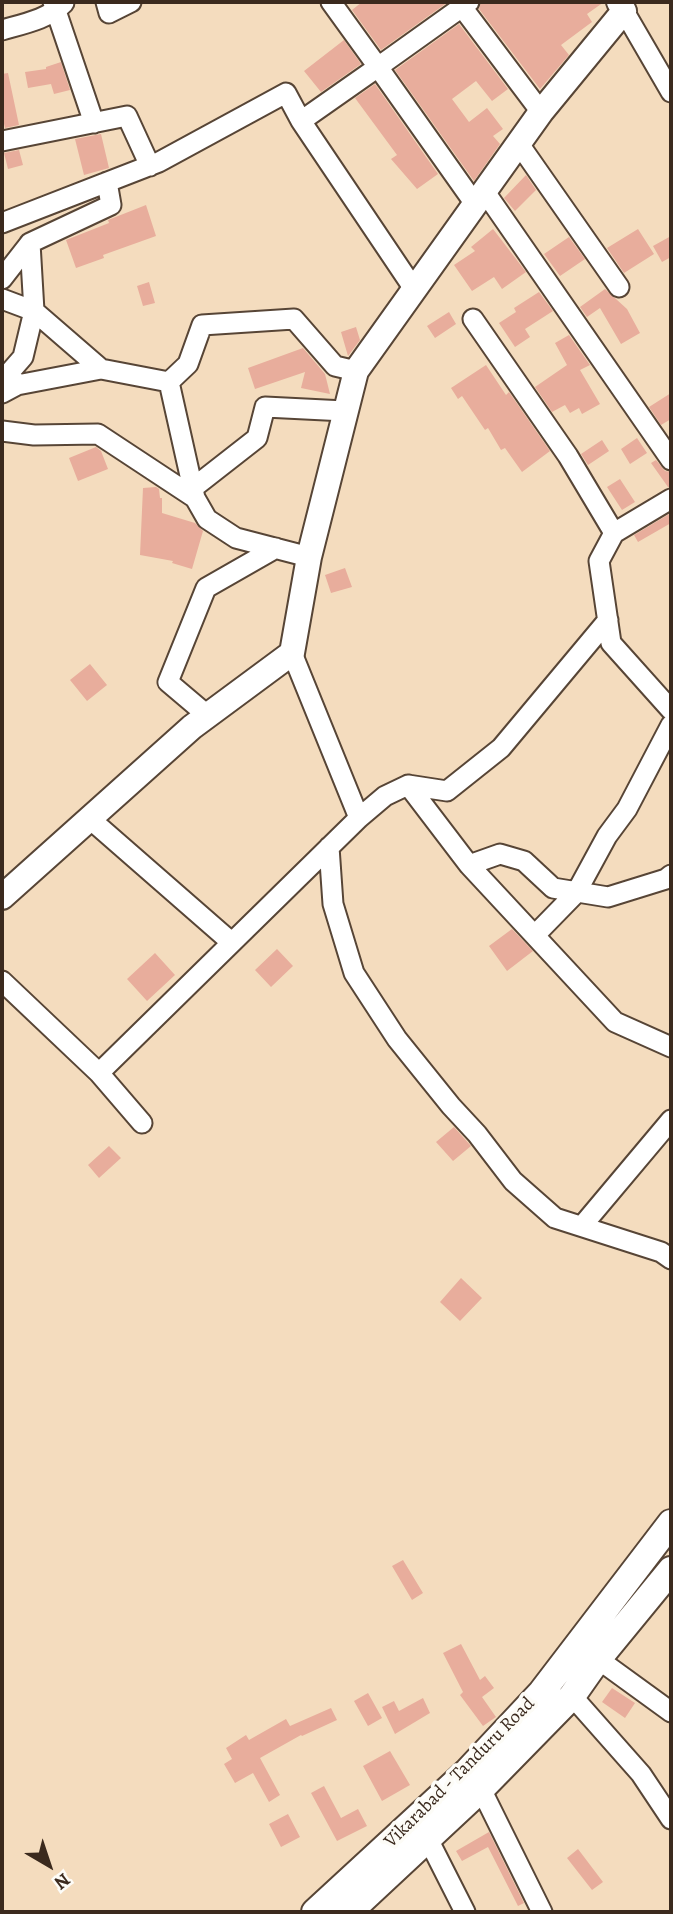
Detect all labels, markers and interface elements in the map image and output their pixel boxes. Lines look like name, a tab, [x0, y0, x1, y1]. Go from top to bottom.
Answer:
street label: Vikarabad - Tanduru Road	[380, 1693, 540, 1853]
north arrow	[14, 1830, 84, 1900]
text: N	[49, 1867, 76, 1896]

